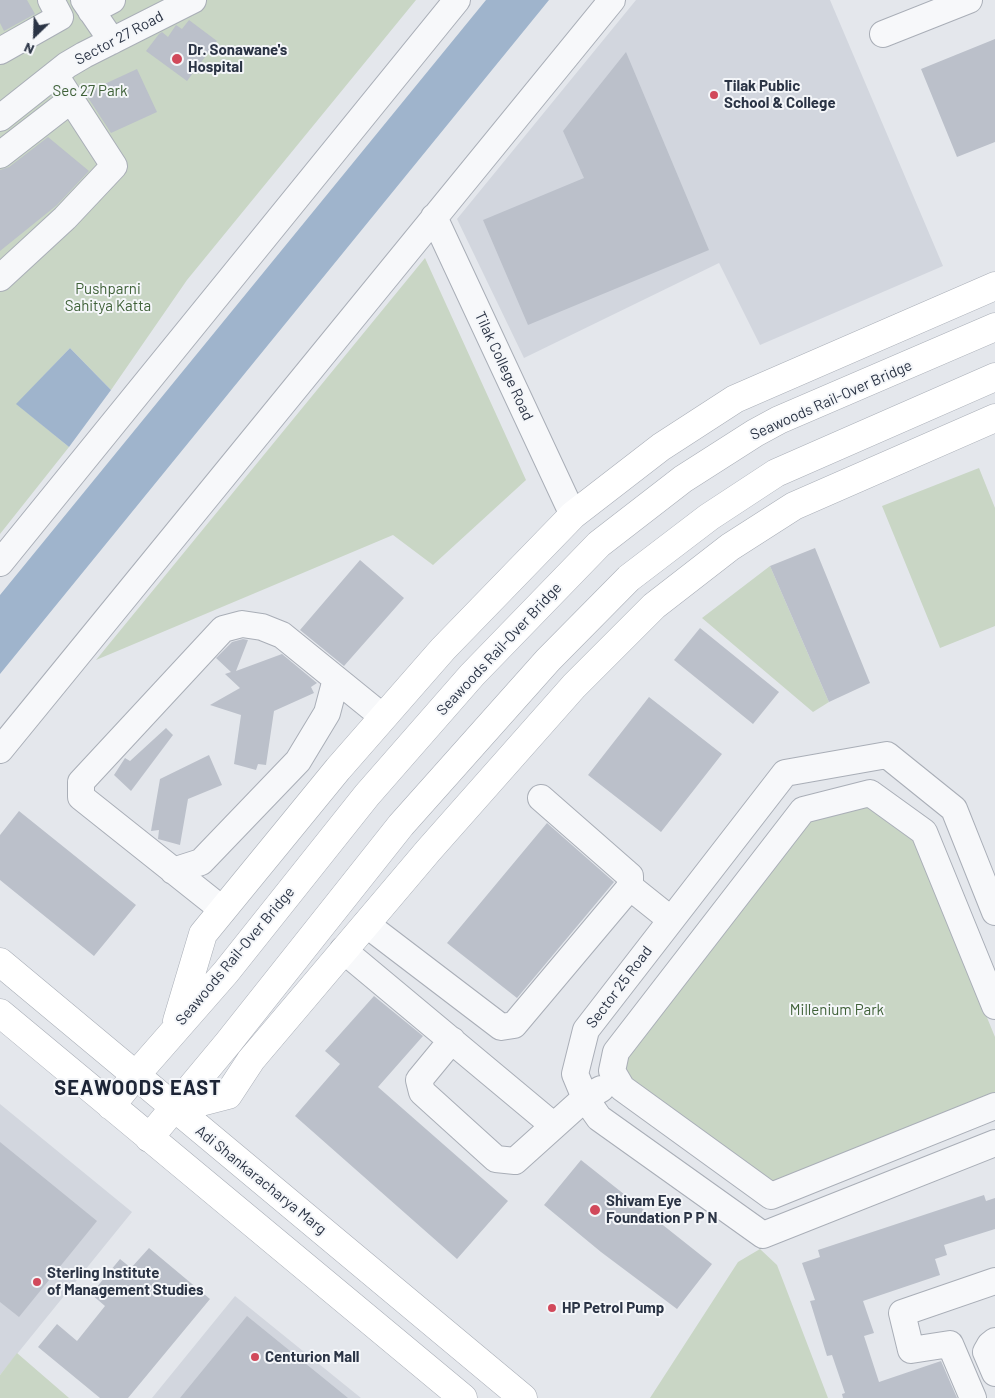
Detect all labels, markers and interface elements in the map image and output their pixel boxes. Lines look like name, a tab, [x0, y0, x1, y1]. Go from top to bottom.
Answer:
street label: Sector 27 Road	[72, 7, 166, 69]
north arrow	[10, 10, 60, 60]
text: N	[21, 40, 36, 59]
place label: Dr. Sonawane's Hospital	[188, 41, 287, 76]
marker: Dr. Sonawane's Hospital	[170, 52, 184, 66]
place label: Tilak Public School & College	[724, 77, 836, 112]
park label: Sec 27 Park	[52, 82, 128, 100]
marker: Tilak Public School & College	[708, 89, 720, 101]
park label: Pushparni Sahitya Katta	[65, 280, 151, 315]
street label: Tilak College Road	[471, 309, 537, 423]
street label: Seawoods Rail-Over Bridge	[747, 356, 915, 444]
street label: Seawoods Rail-Over Bridge	[433, 579, 565, 719]
street label: Seawoods Rail-Over Bridge	[172, 883, 298, 1029]
street label: Sector 25 Road	[582, 942, 656, 1032]
park label: Millenium Park	[790, 1001, 884, 1019]
district label: SEAWOODS EAST	[53, 1076, 223, 1100]
street label: Adi Shankaracharya Marg	[192, 1122, 330, 1238]
place label: Shivam Eye Foundation P P N	[606, 1192, 717, 1227]
marker: Shivam Eye Foundation P P N	[588, 1203, 602, 1217]
place label: Sterling Institute of Management Studies	[47, 1264, 204, 1299]
marker: Sterling Institute of Management Studies	[31, 1276, 43, 1288]
place label: HP Petrol Pump	[562, 1299, 664, 1317]
marker: HP Petrol Pump	[546, 1302, 558, 1314]
place label: Centurion Mall	[265, 1348, 359, 1366]
marker: Centurion Mall	[249, 1351, 261, 1363]

